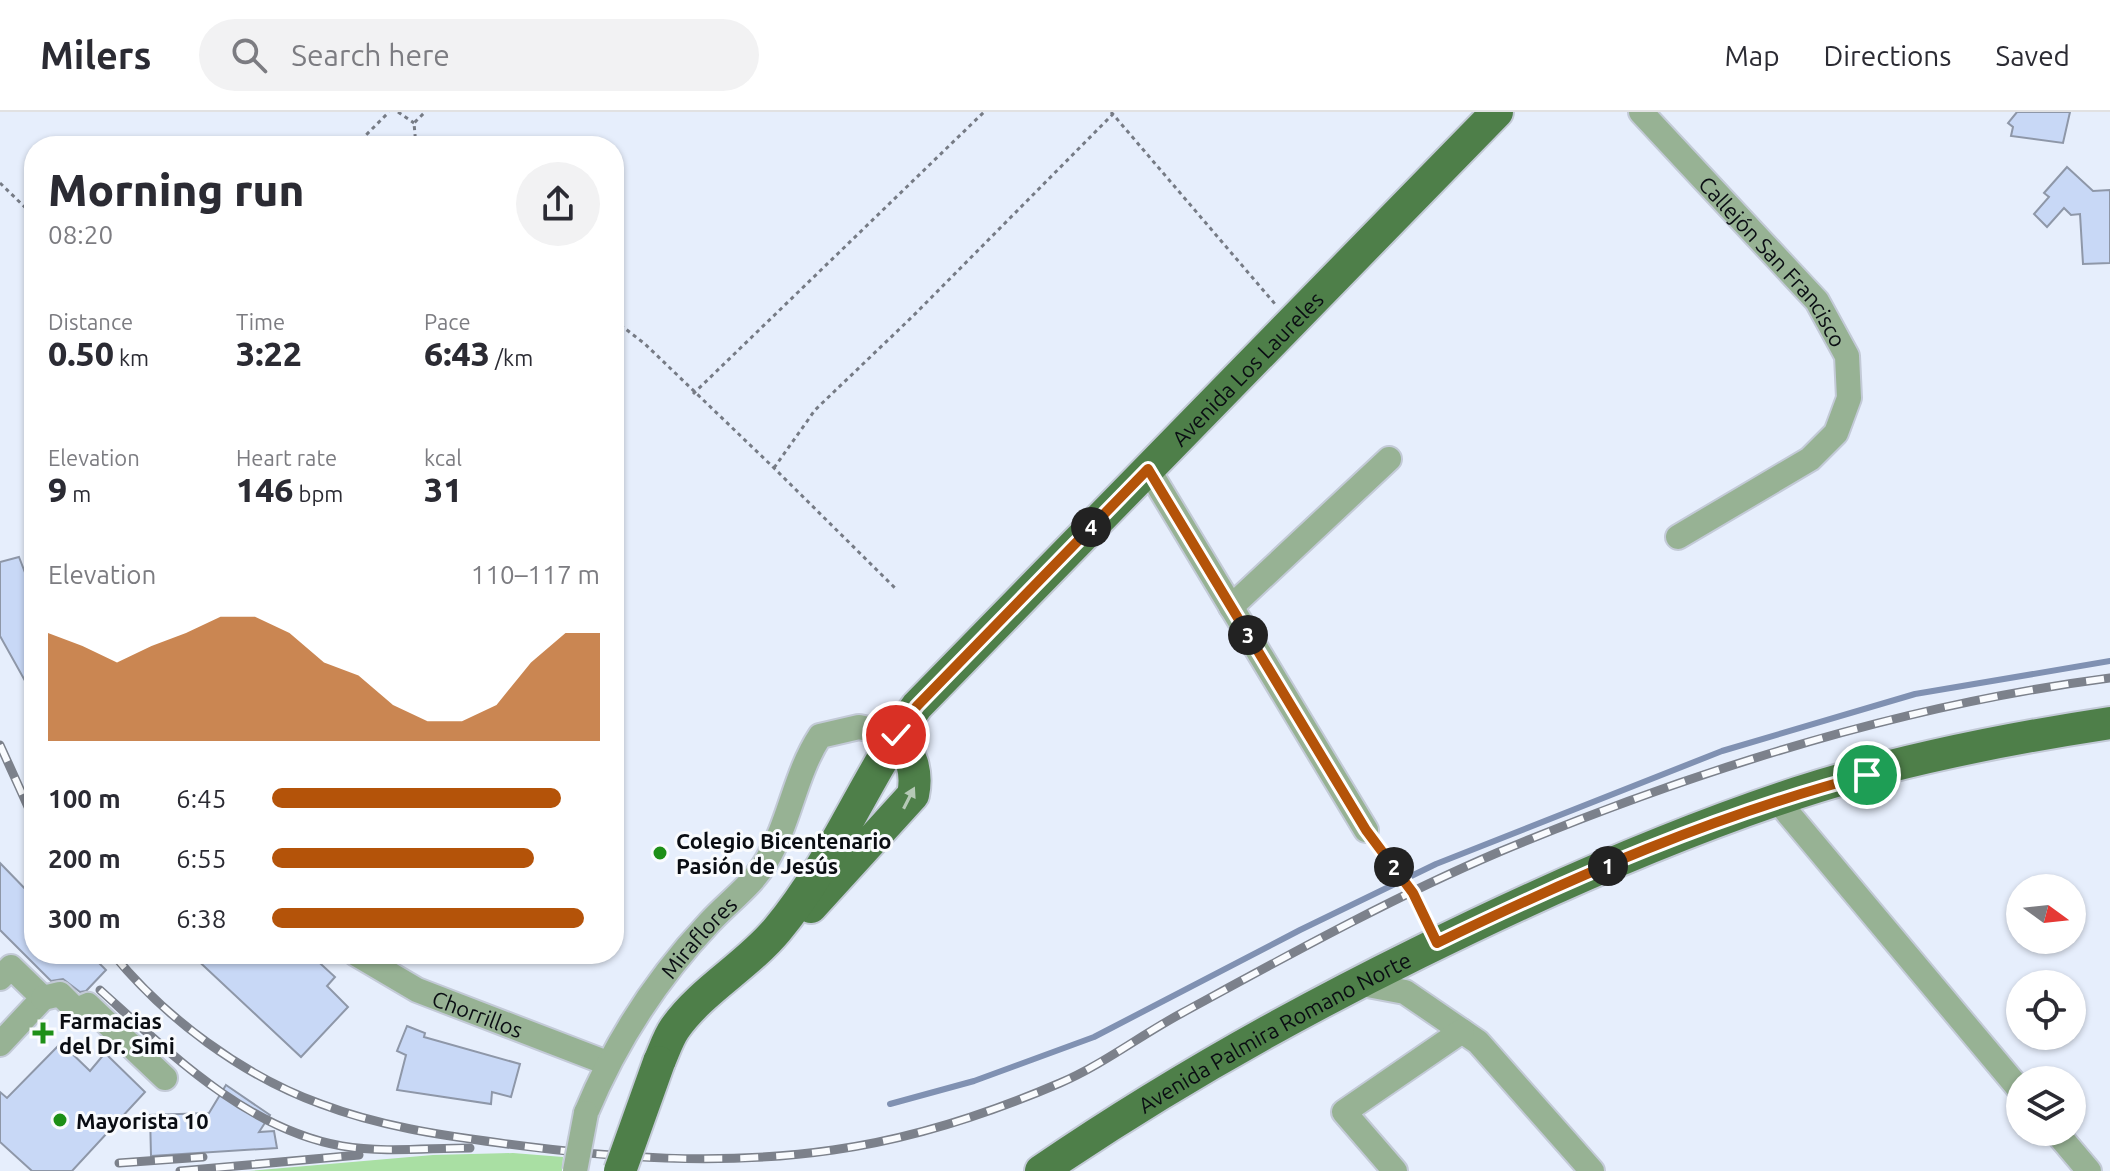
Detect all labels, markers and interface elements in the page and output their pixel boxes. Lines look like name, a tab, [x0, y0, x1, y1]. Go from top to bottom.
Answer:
search box	[199, 19, 759, 91]
icon: search	[227, 33, 271, 77]
text: Milers	[40, 34, 151, 76]
text: Search here	[291, 38, 450, 72]
text: Map	[1724, 40, 1780, 71]
text: Directions	[1824, 40, 1951, 71]
text: Saved	[1995, 40, 2070, 71]
button: share	[516, 162, 600, 246]
text: Morning run	[48, 165, 304, 214]
street label: Callejón San Francisco	[1694, 171, 1852, 351]
text: 08:20	[48, 220, 113, 249]
street label: Avenida Los Laureles	[1166, 286, 1328, 451]
text: Distance	[48, 309, 133, 334]
text: Time	[236, 309, 285, 334]
text: Pace	[424, 309, 471, 334]
text: 0.50	[48, 334, 114, 372]
text: 3:22	[236, 334, 302, 372]
text: 6:43	[424, 334, 490, 372]
text: km	[114, 345, 149, 370]
text: /km	[490, 345, 533, 370]
text: Elevation	[48, 445, 140, 470]
text: Heart rate	[236, 445, 337, 470]
text: kcal	[424, 445, 462, 470]
text: 9	[48, 470, 67, 508]
text: 146	[236, 470, 294, 508]
text: 31	[424, 470, 462, 508]
text: m	[67, 481, 91, 506]
text: bpm	[294, 481, 343, 506]
pin: 4	[1071, 507, 1111, 547]
text: 4	[1085, 514, 1097, 539]
text: Elevation	[48, 560, 156, 589]
text: 110–117 m	[471, 560, 600, 589]
pin: 3	[1228, 615, 1268, 655]
text: 3	[1242, 622, 1254, 647]
pin	[862, 701, 930, 769]
icon: check	[874, 713, 918, 757]
pin	[1833, 741, 1901, 809]
icon: arrive	[1845, 753, 1889, 797]
text: 100 m	[48, 784, 121, 813]
text: 6:45	[176, 784, 226, 813]
one-way arrow	[902, 786, 916, 809]
place label: Colegio Bicentenario Pasión de Jesús	[676, 828, 892, 878]
text: 200 m	[48, 844, 121, 873]
text: 6:55	[176, 844, 226, 873]
marker: Colegio Bicentenario Pasión de Jesús	[651, 844, 669, 862]
pin: 1	[1588, 846, 1628, 886]
pin: 2	[1374, 847, 1414, 887]
text: 1	[1602, 853, 1614, 878]
text: 2	[1388, 854, 1400, 879]
north arrow	[2006, 874, 2086, 954]
map controls	[2006, 874, 2086, 1146]
street label: Miraflores	[655, 891, 741, 983]
text: 300 m	[48, 904, 121, 933]
text: 6:38	[176, 904, 226, 933]
street label: Avenida Palmira Romano Norte	[1133, 946, 1415, 1117]
button: locate	[2006, 970, 2086, 1050]
street label: Chorrillos	[429, 985, 527, 1042]
place label: Farmacias del Dr. Simi	[59, 1008, 175, 1058]
marker: Farmacias del Dr. Simi	[34, 1024, 52, 1042]
button: layers	[2006, 1066, 2086, 1146]
place label: Mayorista 10	[76, 1108, 209, 1133]
marker: Mayorista 10	[51, 1111, 69, 1129]

